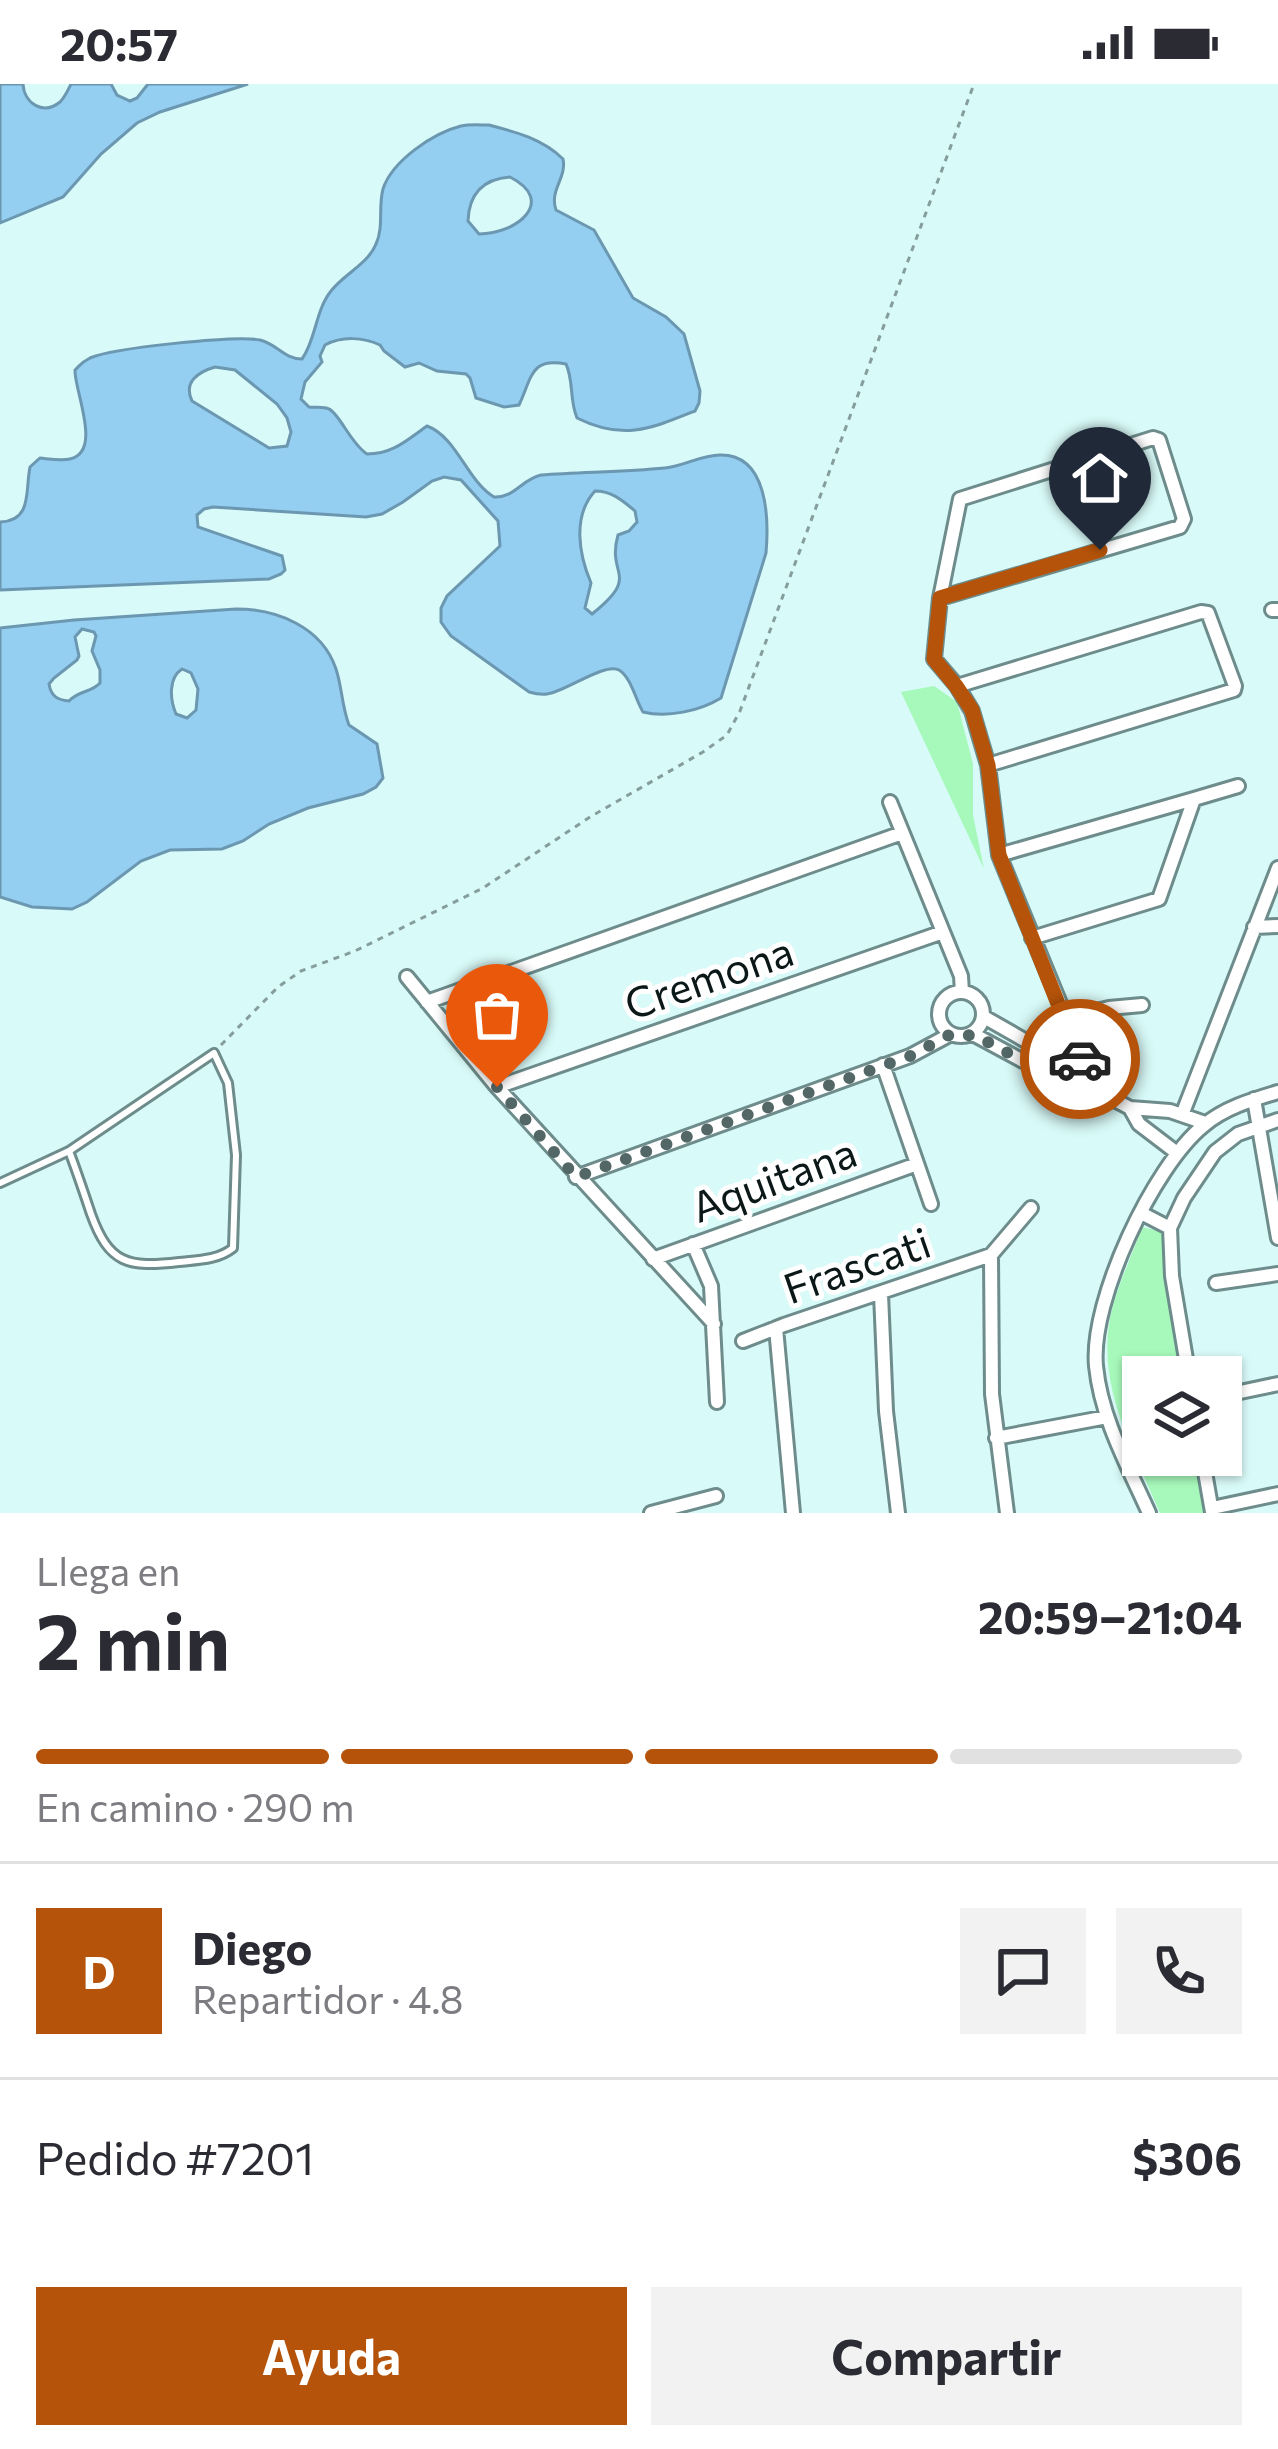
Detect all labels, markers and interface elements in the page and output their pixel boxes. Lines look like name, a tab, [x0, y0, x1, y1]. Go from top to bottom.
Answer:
text: 20:57	[60, 15, 178, 70]
pin	[1049, 427, 1151, 550]
icon: home	[1067, 445, 1133, 511]
street label: Cremona	[617, 923, 799, 1029]
pin	[446, 964, 548, 1087]
icon: bag	[464, 982, 530, 1048]
courier	[1020, 999, 1140, 1119]
icon: car	[1047, 1026, 1113, 1092]
street label: Aquitana	[684, 1124, 863, 1232]
street label: Frascati	[776, 1215, 937, 1313]
map controls	[1122, 1356, 1242, 1476]
button: layers	[1122, 1356, 1242, 1476]
text: Llega en	[36, 1546, 180, 1594]
text: 20:59–21:04	[978, 1588, 1242, 1643]
text: 2 min	[36, 1591, 230, 1686]
text: En camino · 290 m	[36, 1782, 355, 1830]
button: chat	[960, 1908, 1086, 2034]
button: phone	[1116, 1908, 1242, 2034]
text: Diego	[192, 1919, 312, 1974]
text: D	[82, 1943, 116, 1998]
text: Repartidor · 4.8	[192, 1974, 463, 2022]
text: Pedido #7201	[36, 2129, 314, 2184]
text: $306	[1132, 2129, 1242, 2184]
button: Ayuda	[36, 2287, 627, 2425]
button: Compartir	[651, 2287, 1242, 2425]

